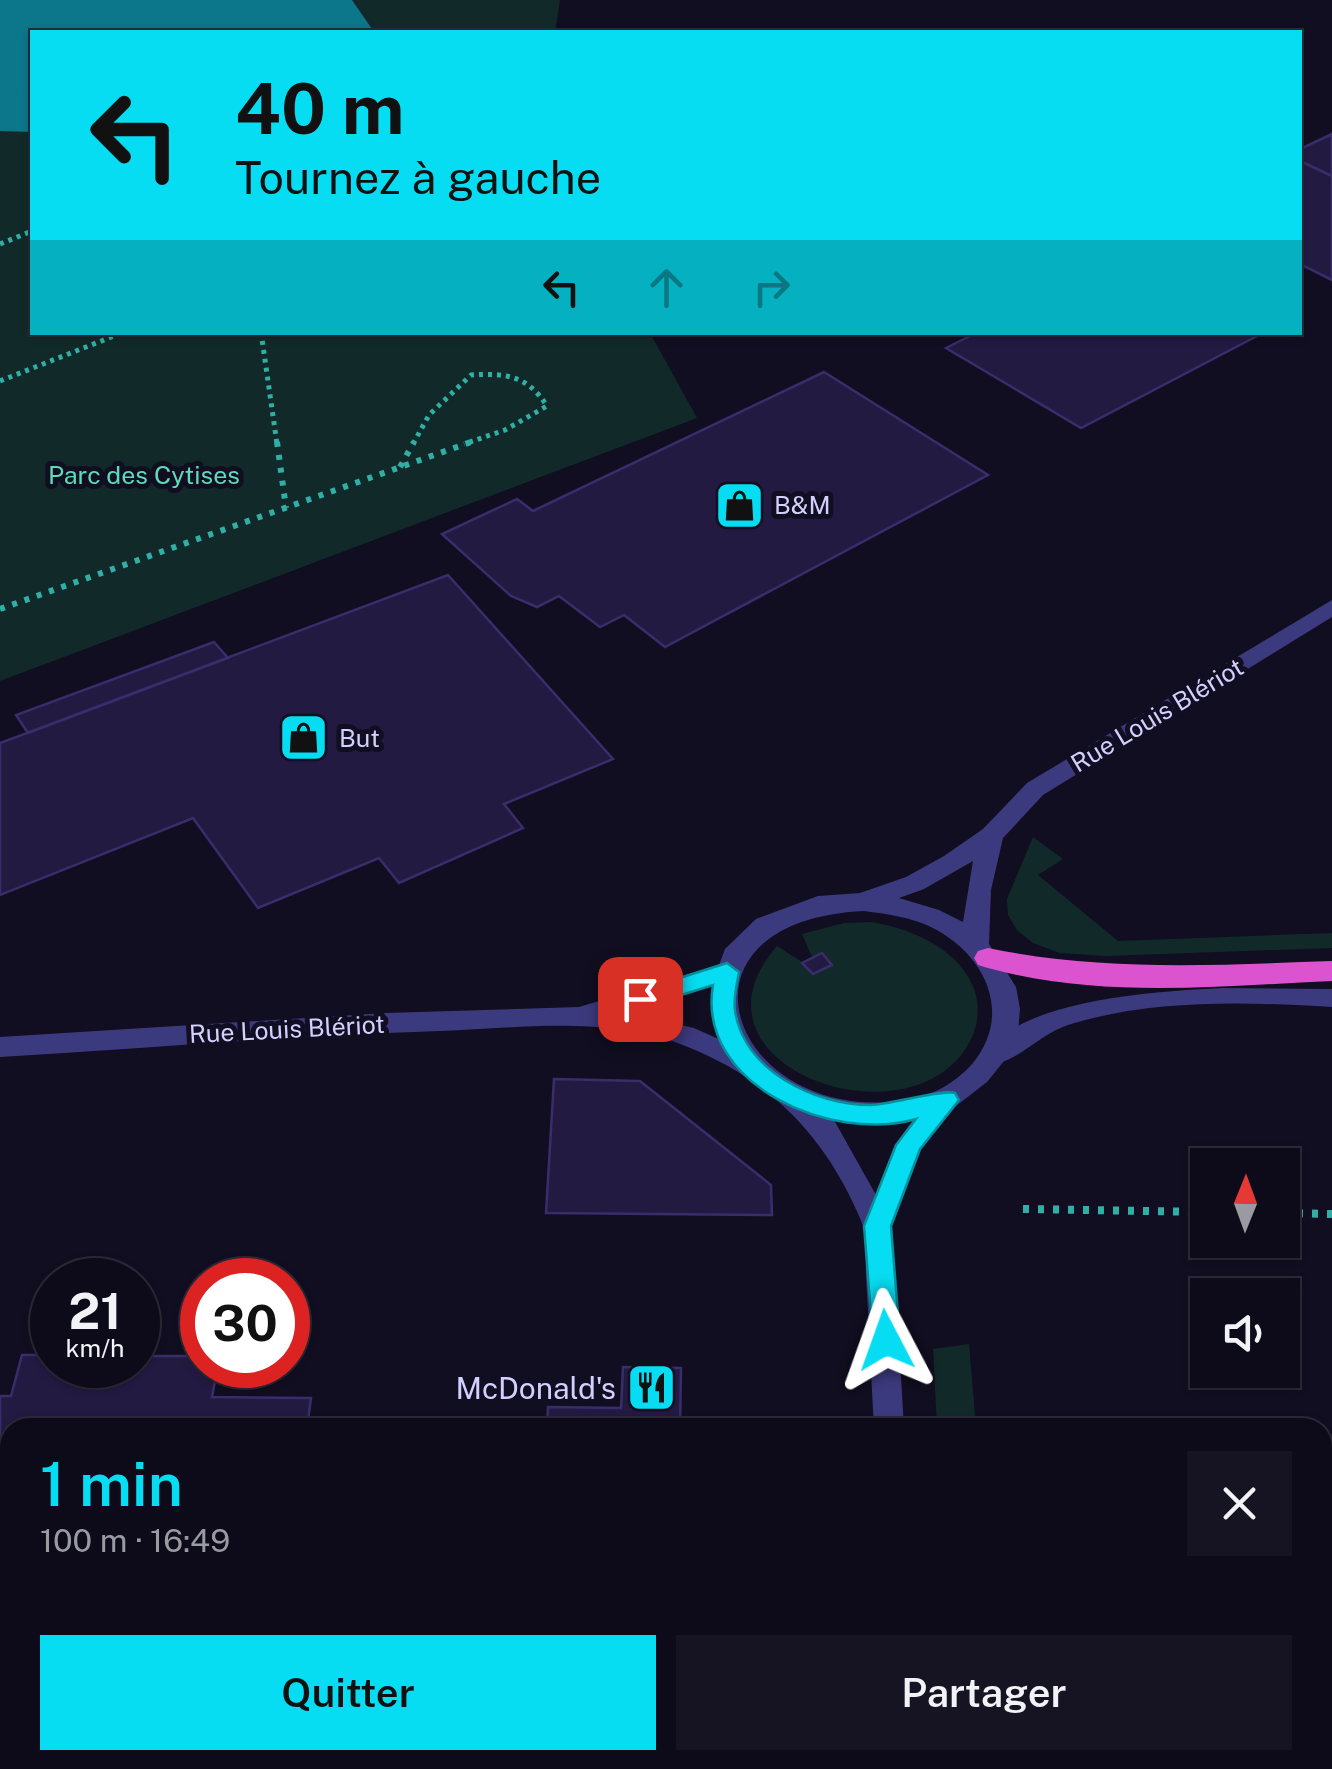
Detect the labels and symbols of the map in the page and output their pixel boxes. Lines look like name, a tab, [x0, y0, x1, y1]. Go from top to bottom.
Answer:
park label: Parc des Cytises	[48, 460, 240, 490]
shop icon: B&M	[713, 479, 765, 531]
place label: B&M	[774, 490, 831, 520]
street label: Rue Louis Blériot	[1065, 652, 1249, 778]
shop icon: But	[278, 712, 330, 764]
place label: But	[339, 723, 380, 753]
pin	[598, 957, 683, 1042]
street label: Rue Louis Blériot	[188, 1009, 386, 1049]
north arrow	[1190, 1148, 1300, 1258]
speed limit sign: 30	[180, 1258, 310, 1388]
position arrow	[834, 1288, 938, 1392]
restaurant icon: McDonald's	[625, 1362, 677, 1414]
place label: McDonald's	[456, 1370, 616, 1406]

